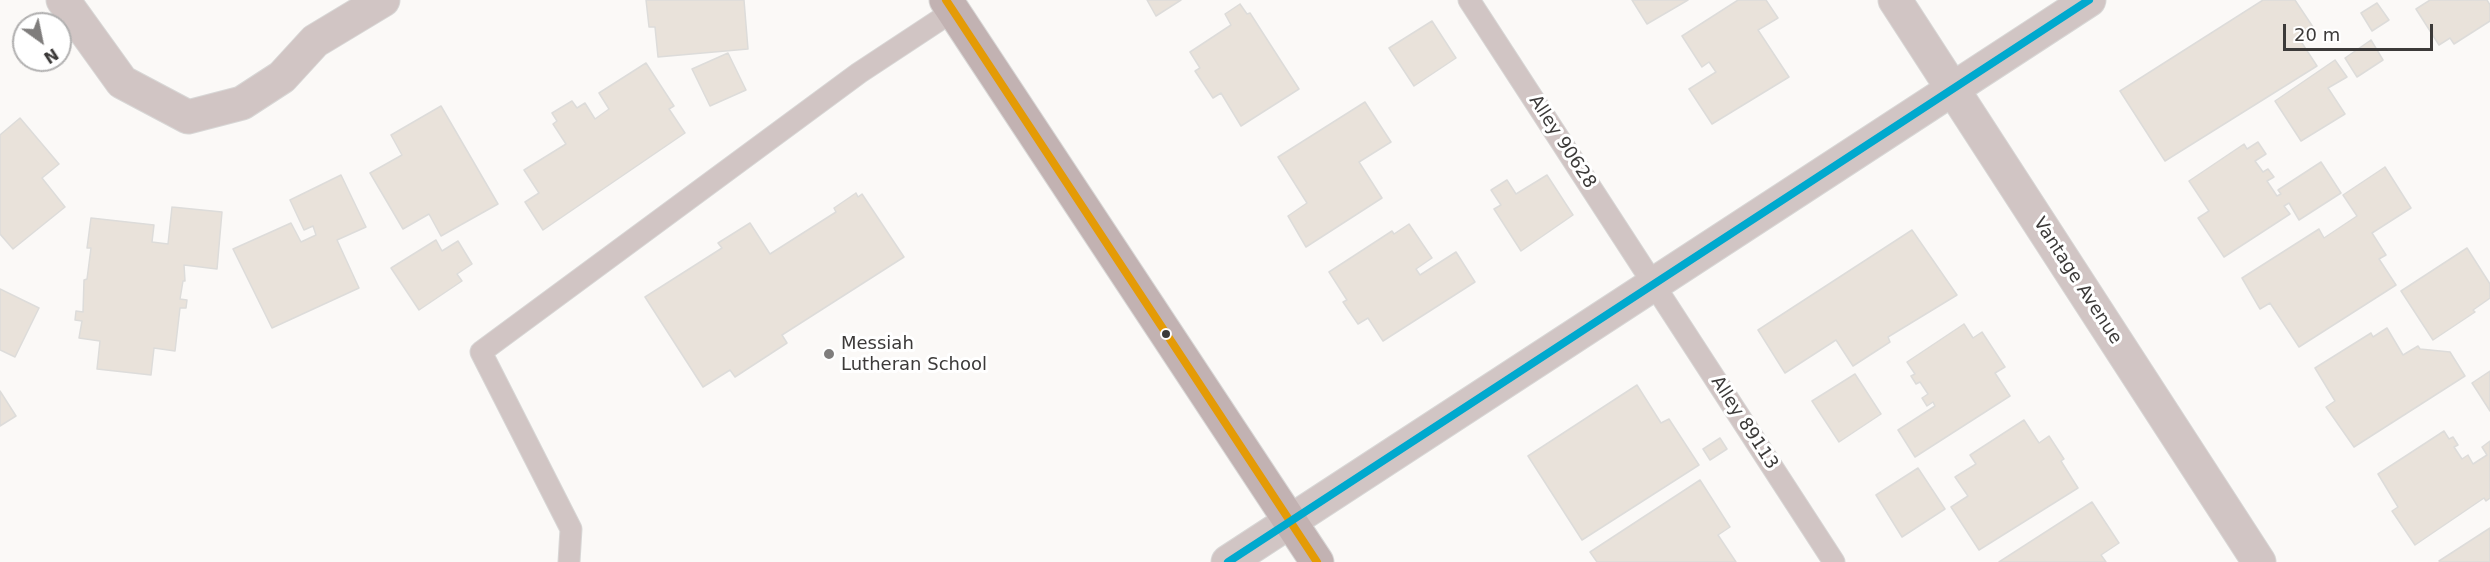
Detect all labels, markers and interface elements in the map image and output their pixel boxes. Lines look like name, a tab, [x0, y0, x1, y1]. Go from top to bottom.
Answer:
north arrow	[12, 12, 72, 72]
scale bar	[2286, 12, 2436, 50]
text: 20 m	[2294, 24, 2340, 45]
text: N	[40, 44, 62, 67]
street label: Alley 90628	[1524, 91, 1600, 193]
street label: Vantage Avenue	[2028, 214, 2126, 348]
unlabelled marker	[1160, 328, 1172, 340]
place label: Messiah Lutheran School	[841, 333, 987, 376]
marker: Messiah Lutheran School	[822, 347, 836, 361]
street label: Alley 89113	[1706, 372, 1782, 474]

